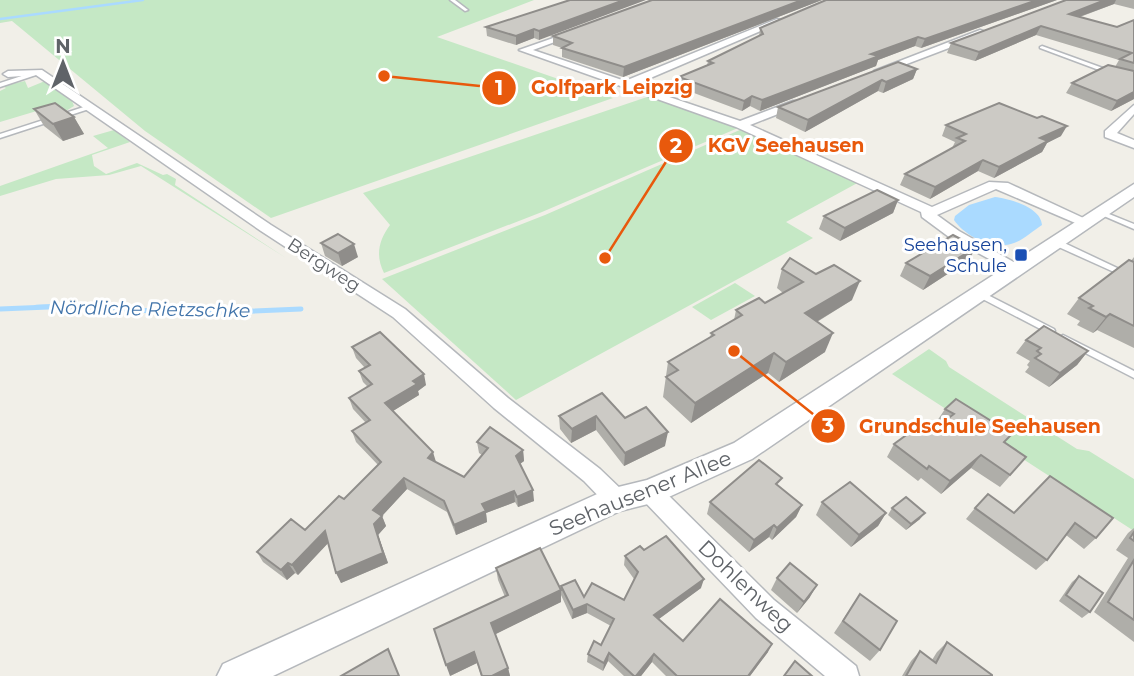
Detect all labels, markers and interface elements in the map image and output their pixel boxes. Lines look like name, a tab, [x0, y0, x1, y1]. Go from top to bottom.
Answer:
north arrow	[28, 28, 98, 98]
text: N	[55, 35, 71, 58]
callout: Golfpark Leipzig	[482, 68, 707, 108]
text: 1	[495, 75, 503, 100]
text: Golfpark Leipzig	[531, 76, 693, 99]
callout: KGV Seehausen	[658, 126, 878, 166]
text: 2	[670, 133, 682, 158]
text: KGV Seehausen	[708, 134, 864, 157]
street label: Bergweg	[283, 233, 365, 297]
place label: Seehausen, Schule	[904, 234, 1007, 277]
marker: Seehausen, Schule	[1013, 247, 1029, 263]
water label: Nördliche Rietzschke	[50, 296, 250, 322]
callout: Grundschule Seehausen	[810, 406, 1115, 446]
text: 3	[821, 413, 834, 438]
text: Grundschule Seehausen	[859, 415, 1101, 438]
street label: Seehausener Allee	[545, 445, 735, 541]
street label: Dohlenweg	[693, 535, 799, 637]

